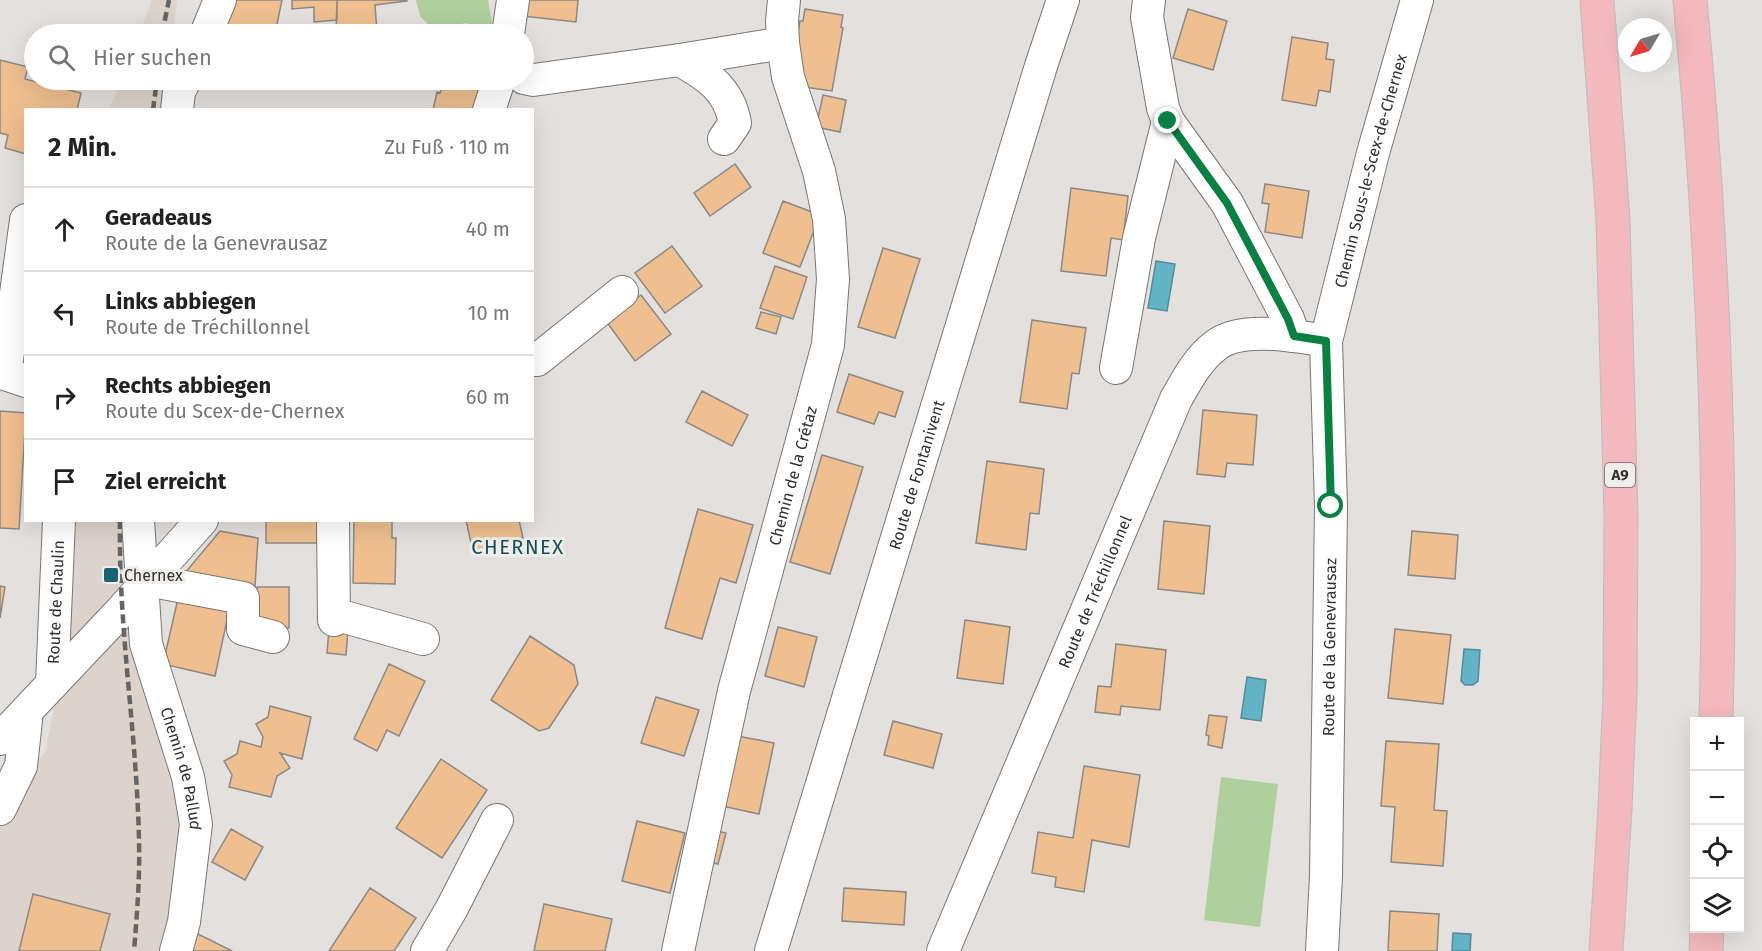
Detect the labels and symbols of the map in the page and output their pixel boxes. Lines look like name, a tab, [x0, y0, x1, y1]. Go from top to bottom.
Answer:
north arrow	[1618, 18, 1672, 72]
street label: Chemin Sous-le-Scex-de-Chernex	[1331, 52, 1411, 290]
route end	[1154, 107, 1180, 133]
street label: Route de Fontanivent	[885, 398, 949, 552]
street label: Chemin de la Crétaz	[765, 404, 821, 548]
road number: A9	[1605, 463, 1635, 487]
route start	[1317, 492, 1343, 518]
street label: Route de Tréchillonnel	[1055, 512, 1136, 671]
district label: CHERNEX	[471, 535, 565, 559]
street label: Route de Chaulin	[44, 540, 68, 664]
street label: Route de la Genevrausaz	[1319, 558, 1340, 736]
marker: Chernex	[102, 566, 120, 584]
place label: Chernex	[124, 566, 183, 585]
street label: Chemin de Pallud	[156, 705, 205, 831]

